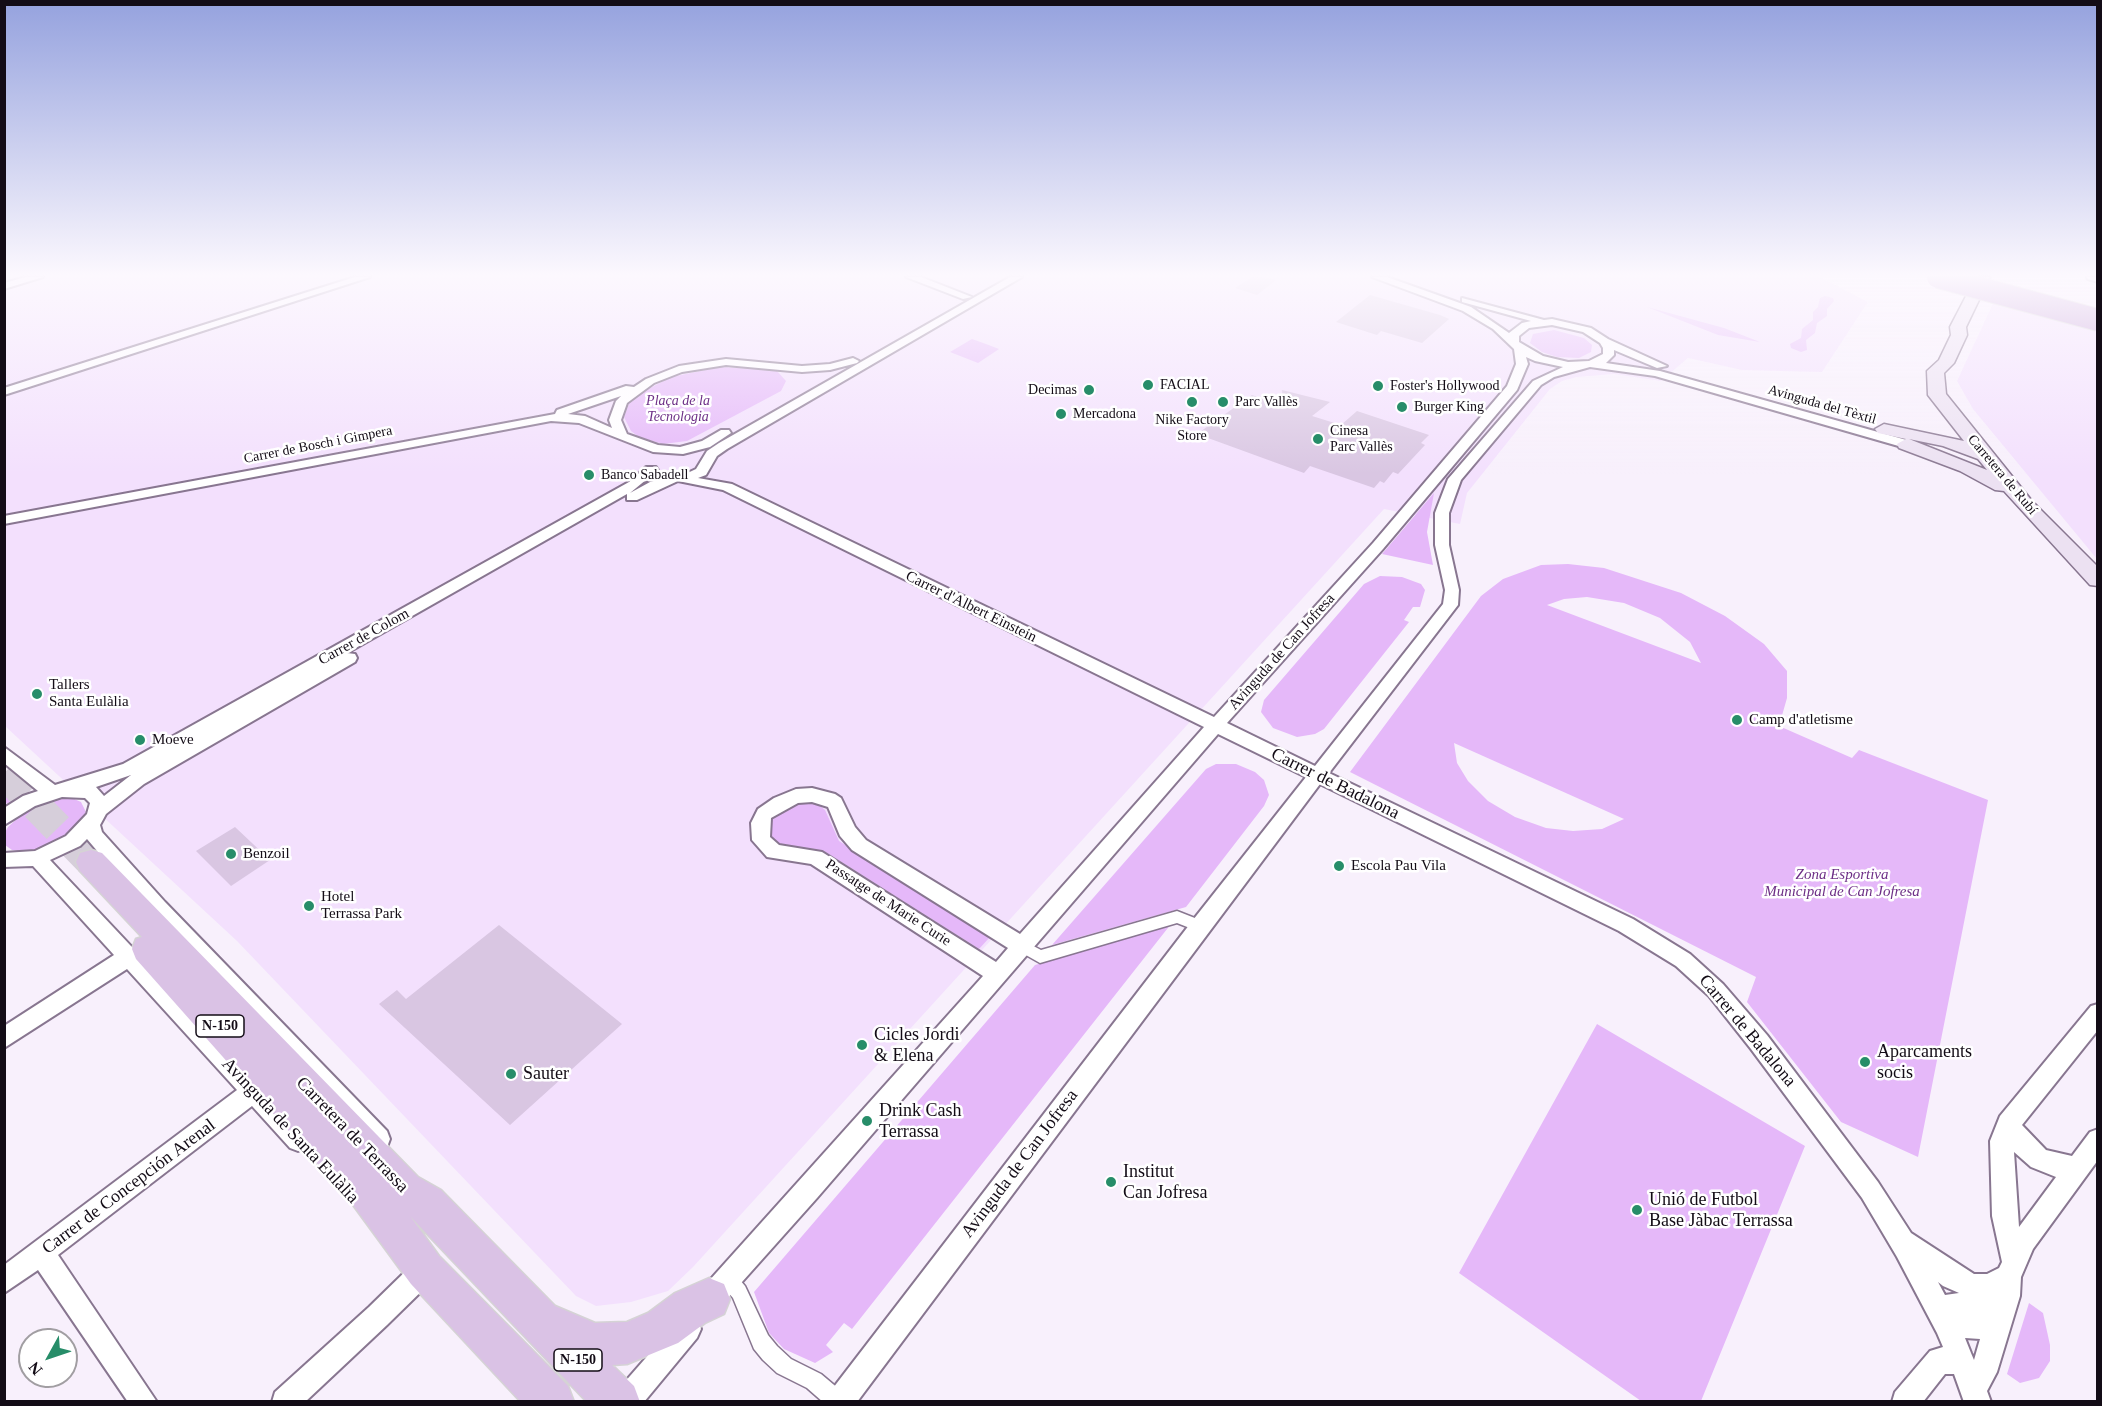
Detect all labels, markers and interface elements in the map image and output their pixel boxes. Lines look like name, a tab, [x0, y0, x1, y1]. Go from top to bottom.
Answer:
place label: FACIAL	[1160, 377, 1210, 393]
marker: FACIAL	[1141, 378, 1155, 392]
place label: Foster's Hollywood	[1390, 378, 1499, 394]
marker: Foster's Hollywood	[1371, 379, 1385, 393]
place label: Decimas	[1028, 382, 1077, 398]
street label: Avinguda del Tèxtil	[1766, 382, 1878, 428]
marker: Decimas	[1082, 383, 1096, 397]
park label: Plaça de la Tecnologia	[646, 393, 710, 425]
place label: Parc Vallès	[1235, 394, 1298, 410]
marker: Nike Factory Store	[1185, 395, 1199, 409]
marker: Parc Vallès	[1216, 395, 1230, 409]
place label: Burger King	[1414, 399, 1484, 415]
marker: Burger King	[1395, 400, 1409, 414]
place label: Mercadona	[1073, 406, 1136, 422]
marker: Mercadona	[1054, 407, 1068, 421]
place label: Nike Factory Store	[1155, 412, 1229, 444]
street label: Carrer de Bosch i Gimpera	[242, 422, 394, 468]
place label: Cinesa Parc Vallès	[1330, 423, 1393, 455]
street label: Carretera de Rubí	[1964, 431, 2040, 519]
marker: Cinesa Parc Vallès	[1311, 432, 1325, 446]
place label: Banco Sabadell	[601, 467, 688, 483]
marker: Banco Sabadell	[582, 468, 596, 482]
street label: Carrer d'Albert Einstein	[903, 567, 1039, 647]
street label: Avinguda de Can Jofresa	[1225, 590, 1339, 714]
street label: Carrer de Colom	[316, 605, 412, 669]
place label: Tallers Santa Eulàlia	[49, 676, 129, 711]
marker: Tallers Santa Eulàlia	[30, 687, 44, 701]
place label: Camp d'atletisme	[1749, 711, 1853, 729]
marker: Camp d'atletisme	[1730, 713, 1744, 727]
place label: Moeve	[152, 731, 194, 749]
marker: Moeve	[133, 733, 147, 747]
street label: Carrer de Badalona	[1267, 744, 1403, 824]
place label: Benzoil	[243, 845, 290, 863]
marker: Benzoil	[224, 847, 238, 861]
street label: Passatge de Marie Curie	[822, 856, 954, 950]
place label: Escola Pau Vila	[1351, 857, 1446, 875]
marker: Escola Pau Vila	[1332, 859, 1346, 873]
park label: Zona Esportiva Municipal de Can Jofresa	[1764, 866, 1920, 901]
place label: Hotel Terrassa Park	[321, 888, 402, 923]
marker: Hotel Terrassa Park	[302, 899, 316, 913]
street label: Carrer de Badalona	[1694, 970, 1800, 1092]
road number: N-150	[196, 1015, 244, 1037]
place label: Cicles Jordi & Elena	[874, 1024, 959, 1066]
marker: Cicles Jordi & Elena	[855, 1038, 869, 1052]
place label: Aparcaments socis	[1877, 1041, 1972, 1084]
street label: Avinguda de Santa Eulàlia	[217, 1054, 363, 1208]
marker: Aparcaments socis	[1858, 1055, 1872, 1069]
place label: Sauter	[523, 1063, 569, 1085]
marker: Sauter	[504, 1067, 518, 1081]
street label: Carretera de Terrassa	[291, 1073, 413, 1197]
street label: Avinguda de Can Jofresa	[957, 1086, 1083, 1242]
place label: Drink Cash Terrassa	[879, 1100, 961, 1142]
marker: Drink Cash Terrassa	[860, 1114, 874, 1128]
street label: Carrer de Concepción Arenal	[38, 1115, 220, 1259]
place label: Institut Can Jofresa	[1123, 1161, 1207, 1204]
marker: Institut Can Jofresa	[1104, 1175, 1118, 1189]
place label: Unió de Futbol Base Jàbac Terrassa	[1649, 1189, 1793, 1232]
marker: Unió de Futbol Base Jàbac Terrassa	[1630, 1203, 1644, 1217]
north arrow	[18, 1328, 78, 1388]
road number: N-150	[554, 1349, 602, 1371]
text: N	[25, 1359, 46, 1378]

